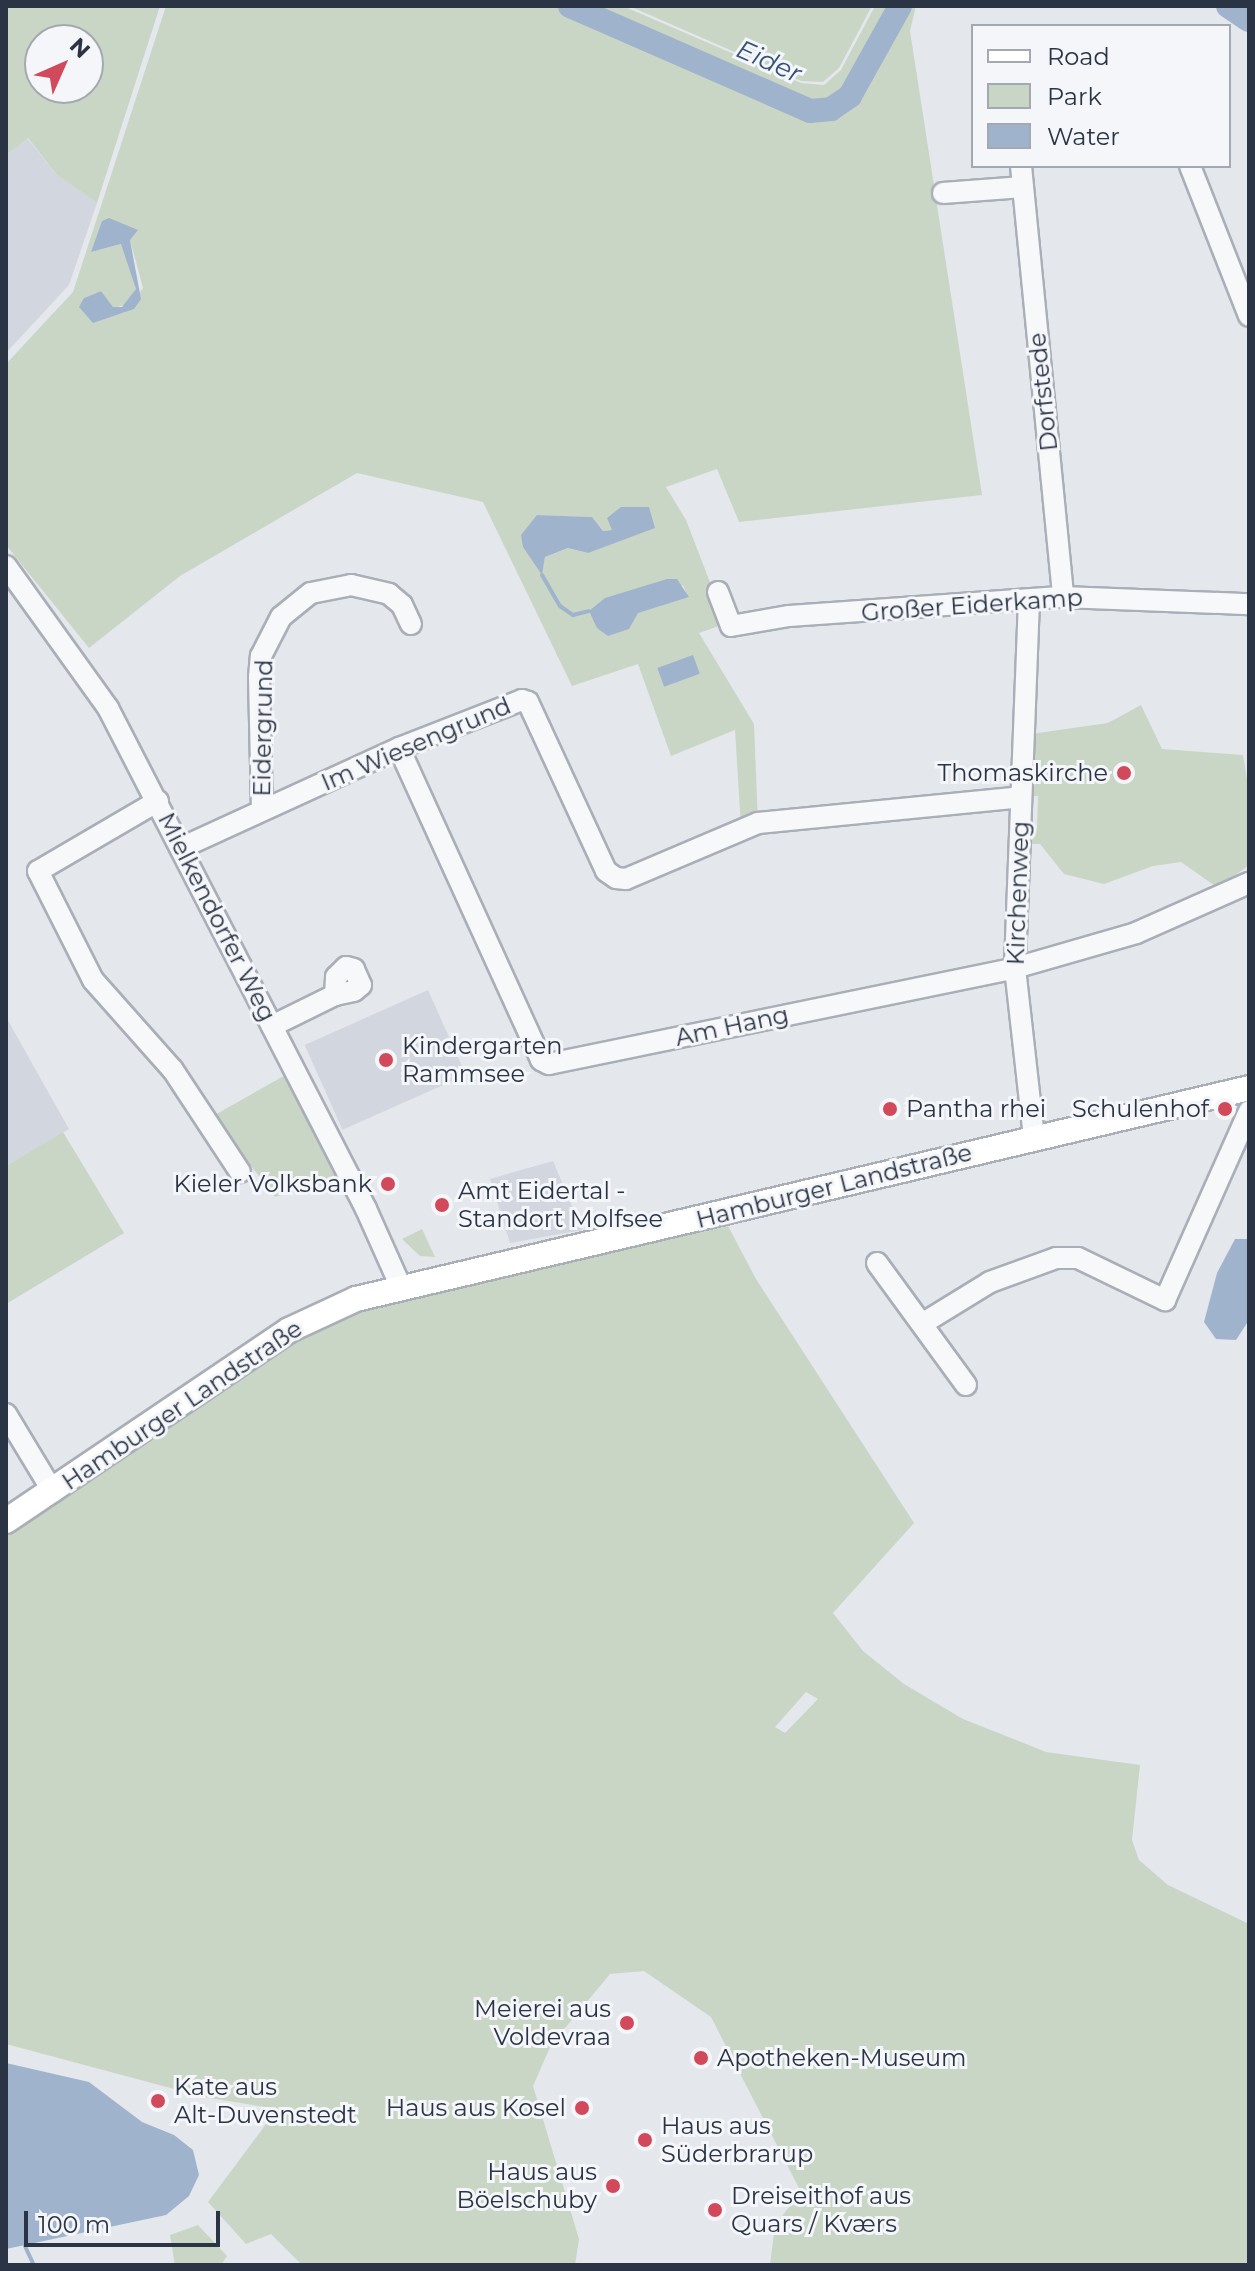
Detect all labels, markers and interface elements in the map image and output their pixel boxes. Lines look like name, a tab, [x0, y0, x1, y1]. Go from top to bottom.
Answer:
north arrow	[24, 24, 104, 104]
legend	[971, 24, 1231, 168]
text: N	[64, 32, 96, 64]
water label: Eider	[732, 34, 806, 90]
text: Road	[1047, 42, 1110, 71]
text: Park	[1047, 82, 1102, 111]
text: Water	[1047, 122, 1120, 151]
street label: Dorfstede	[1022, 331, 1064, 453]
street label: Großer Eiderkamp	[860, 583, 1084, 627]
street label: Eidergrund	[247, 659, 279, 797]
street label: Im Wiesengrund	[317, 691, 515, 797]
place label: Thomaskirche	[937, 759, 1108, 787]
marker: Thomaskirche	[1115, 764, 1133, 782]
street label: Mielkendorfer Weg	[152, 808, 282, 1026]
street label: Kirchenweg	[1001, 820, 1035, 966]
street label: Am Hang	[673, 1000, 791, 1052]
place label: Kindergarten Rammsee	[402, 1032, 562, 1088]
marker: Kindergarten Rammsee	[377, 1051, 395, 1069]
place label: Pantha rhei	[906, 1095, 1046, 1123]
place label: Schulenhof	[1072, 1095, 1209, 1123]
marker: Pantha rhei	[881, 1100, 899, 1118]
marker: Schulenhof	[1216, 1100, 1234, 1118]
street label: Hamburger Landstraße	[693, 1138, 975, 1234]
place label: Kieler Volksbank	[174, 1170, 372, 1198]
marker: Kieler Volksbank	[379, 1175, 397, 1193]
place label: Amt Eidertal - Standort Molfsee	[458, 1177, 663, 1233]
marker: Amt Eidertal - Standort Molfsee	[433, 1196, 451, 1214]
street label: Hamburger Landstraße	[57, 1314, 307, 1496]
place label: Meierei aus Voldevraa	[474, 1995, 611, 2051]
marker: Meierei aus Voldevraa	[618, 2014, 636, 2032]
place label: Apotheken-Museum	[717, 2044, 967, 2072]
marker: Apotheken-Museum	[692, 2049, 710, 2067]
place label: Kate aus Alt-Duvenstedt	[174, 2073, 357, 2129]
marker: Kate aus Alt-Duvenstedt	[149, 2092, 167, 2110]
place label: Haus aus Kosel	[386, 2094, 566, 2122]
marker: Haus aus Kosel	[573, 2099, 591, 2117]
place label: Haus aus Süderbrarup	[661, 2112, 813, 2168]
marker: Haus aus Süderbrarup	[636, 2131, 654, 2149]
place label: Haus aus Böelschuby	[457, 2158, 597, 2214]
marker: Haus aus Böelschuby	[604, 2177, 622, 2195]
place label: Dreiseithof aus Quars / Kværs	[731, 2182, 911, 2238]
scale bar	[28, 2195, 224, 2245]
marker: Dreiseithof aus Quars / Kværs	[706, 2201, 724, 2219]
text: 100 m	[38, 2210, 110, 2239]

